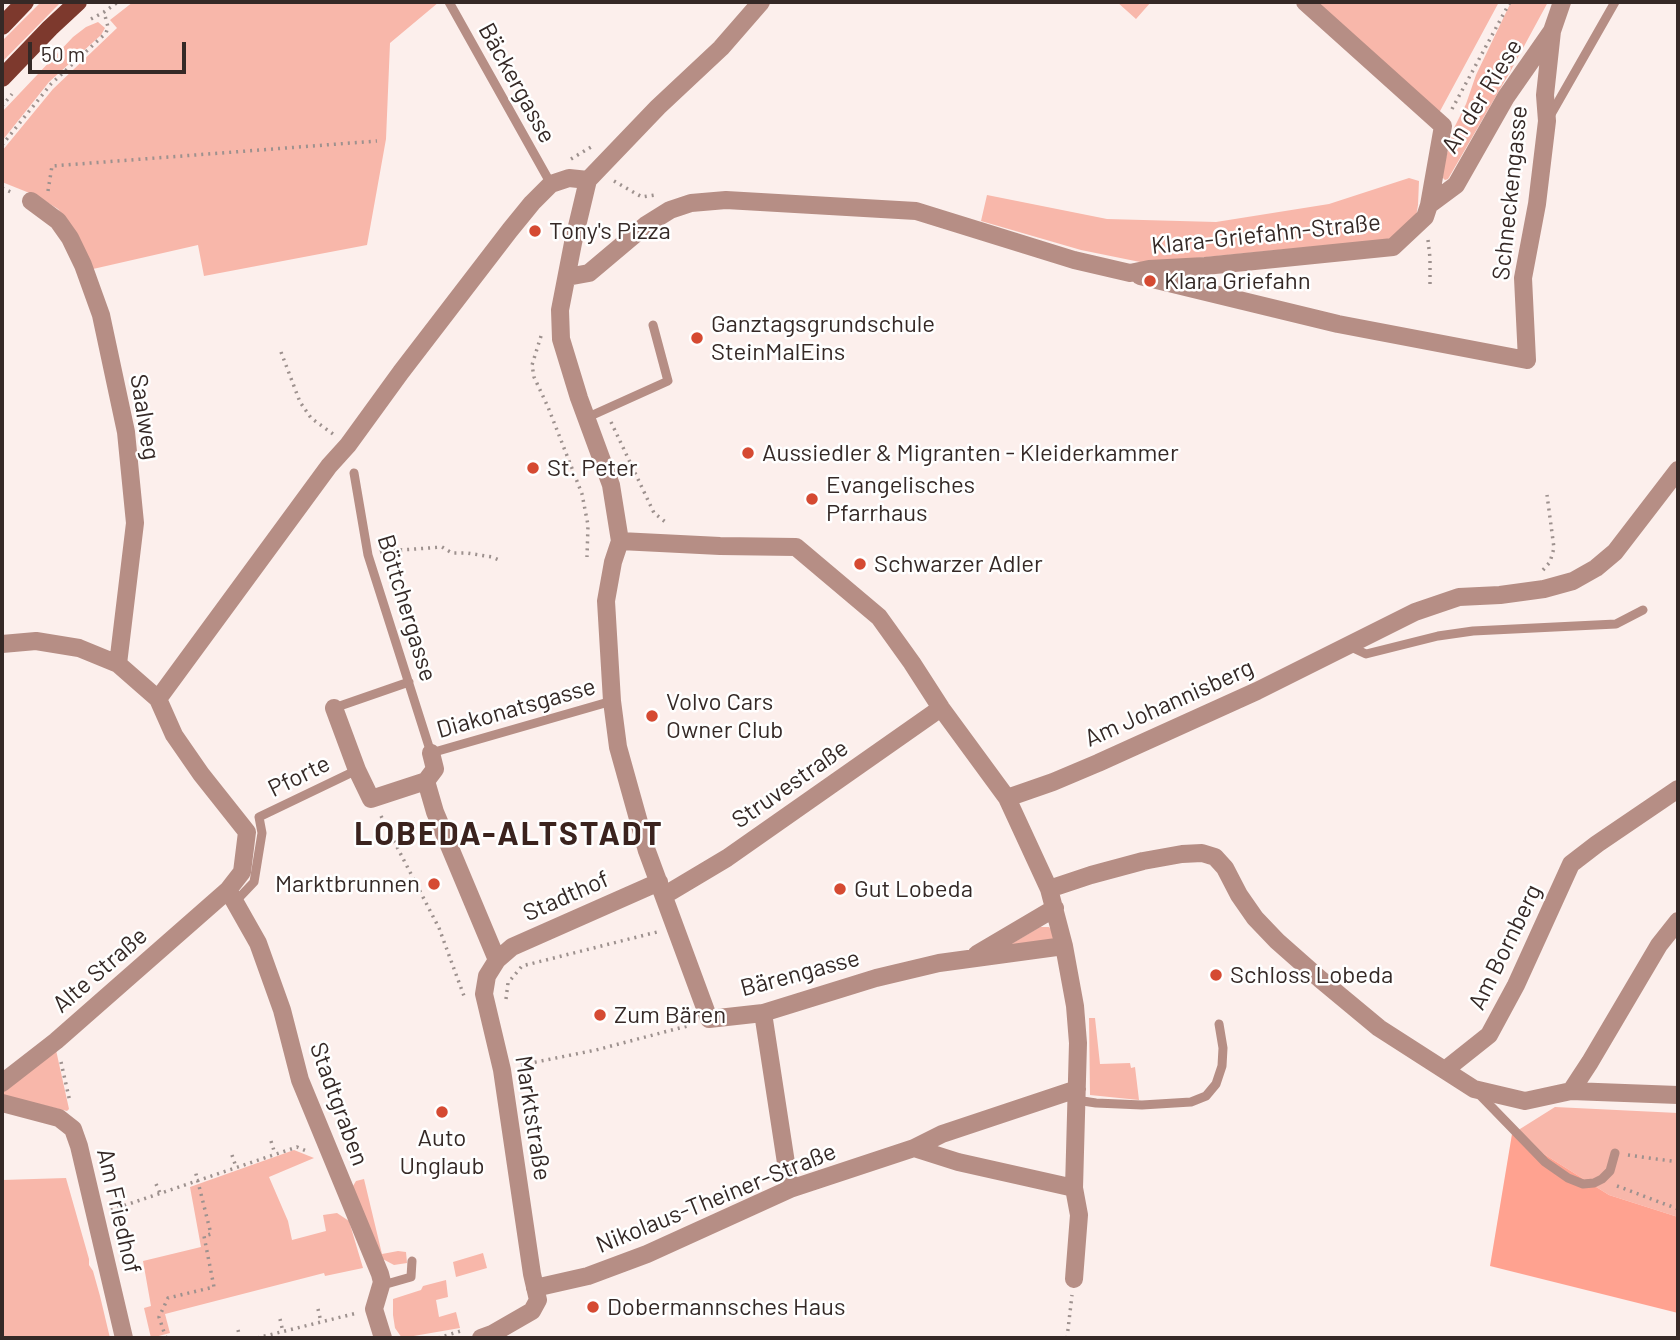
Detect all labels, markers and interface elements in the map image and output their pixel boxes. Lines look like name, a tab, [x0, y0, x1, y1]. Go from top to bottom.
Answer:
street label: Bäckergasse	[472, 18, 562, 148]
scale bar	[32, 28, 189, 72]
street label: An der Riese	[1435, 33, 1529, 159]
text: 50 m	[41, 41, 85, 66]
street label: Schneckengasse	[1487, 104, 1533, 282]
street label: Klara-Griefahn-Straße	[1150, 208, 1382, 260]
place label: Tony's Pizza	[549, 217, 671, 245]
marker: Tony's Pizza	[527, 223, 543, 239]
place label: Klara Griefahn	[1164, 267, 1311, 295]
marker: Klara Griefahn	[1142, 273, 1158, 289]
place label: Ganztagsgrundschule SteinMalEins	[711, 310, 935, 366]
marker: Ganztagsgrundschule SteinMalEins	[689, 330, 705, 346]
street label: Saalweg	[124, 372, 166, 462]
place label: Aussiedler & Migranten - Kleiderkammer	[762, 439, 1179, 467]
marker: Aussiedler & Migranten - Kleiderkammer	[740, 445, 756, 461]
place label: St. Peter	[547, 454, 638, 482]
marker: St. Peter	[525, 460, 541, 476]
place label: Evangelisches Pfarrhaus	[826, 471, 975, 527]
marker: Evangelisches Pfarrhaus	[804, 491, 820, 507]
street label: Böttchergasse	[371, 531, 443, 685]
place label: Schwarzer Adler	[874, 550, 1043, 578]
marker: Schwarzer Adler	[852, 556, 868, 572]
street label: Am Johannisberg	[1080, 653, 1258, 753]
street label: Diakonatsgasse	[433, 672, 599, 744]
place label: Volvo Cars Owner Club	[666, 688, 783, 744]
marker: Volvo Cars Owner Club	[644, 708, 660, 724]
street label: Struvestraße	[726, 733, 854, 835]
street label: Pforte	[264, 749, 334, 803]
district label: LOBEDA-ALTSTADT	[356, 815, 662, 853]
street label: Stadthof	[519, 864, 613, 928]
place label: Marktbrunnen	[275, 870, 420, 898]
place label: Gut Lobeda	[854, 875, 973, 903]
marker: Marktbrunnen	[426, 876, 442, 892]
street label: Am Bornberg	[1462, 880, 1548, 1014]
marker: Gut Lobeda	[832, 881, 848, 897]
street label: Alte Straße	[47, 921, 153, 1019]
street label: Bärengasse	[737, 943, 863, 1003]
place label: Schloss Lobeda	[1230, 961, 1393, 989]
marker: Schloss Lobeda	[1208, 967, 1224, 983]
place label: Zum Bären	[614, 1001, 726, 1029]
marker: Zum Bären	[592, 1007, 608, 1023]
street label: Stadtgraben	[303, 1038, 375, 1170]
street label: Marktstraße	[509, 1053, 557, 1183]
marker: Auto Unglaub	[434, 1104, 450, 1120]
place label: Auto Unglaub	[399, 1124, 485, 1180]
street label: Nikolaus-Theiner-Straße	[592, 1137, 840, 1259]
street label: Am Friedhof	[91, 1146, 147, 1276]
place label: Dobermannsches Haus	[607, 1293, 845, 1321]
marker: Dobermannsches Haus	[585, 1299, 601, 1315]

